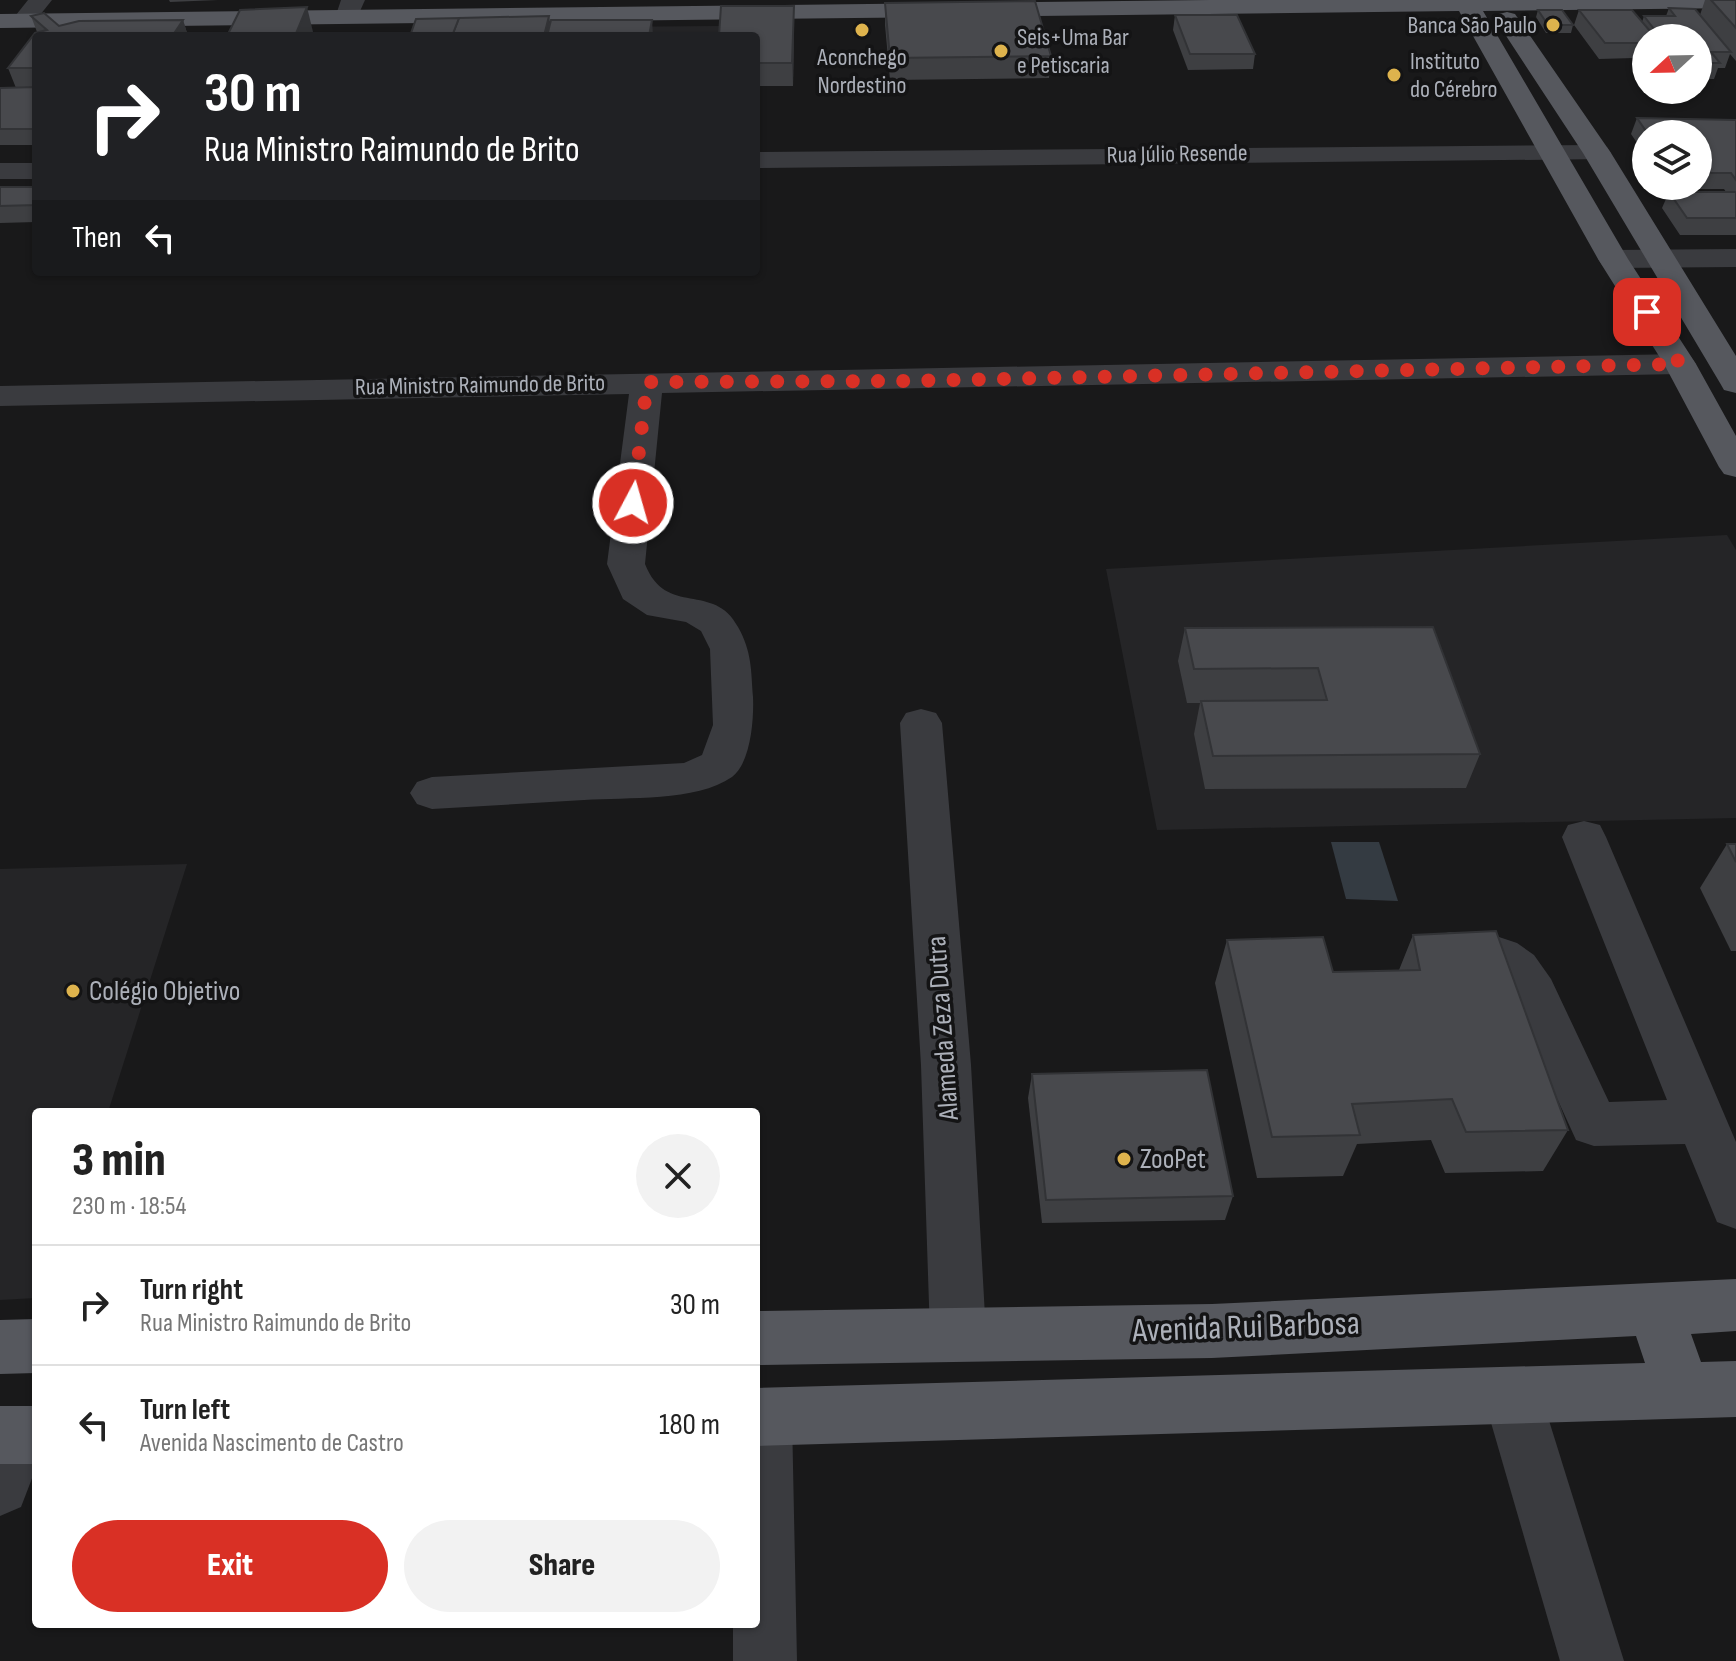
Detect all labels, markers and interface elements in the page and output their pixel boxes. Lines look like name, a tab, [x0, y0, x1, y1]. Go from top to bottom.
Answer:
place label: Banca São Paulo	[1408, 11, 1537, 40]
marker: Banca São Paulo	[1544, 16, 1562, 34]
marker: Aconchego Nordestino	[853, 21, 871, 39]
place label: Seis+Uma Bar e Petiscaria	[1017, 23, 1129, 80]
north arrow	[1632, 24, 1712, 104]
map controls	[1632, 24, 1712, 200]
marker: Seis+Uma Bar e Petiscaria	[992, 42, 1010, 60]
place label: Aconchego Nordestino	[816, 43, 907, 100]
place label: Instituto do Cérebro	[1410, 47, 1497, 104]
text: 30 m	[204, 61, 302, 128]
icon: right	[72, 64, 176, 168]
marker: Instituto do Cérebro	[1385, 66, 1403, 84]
button: layers	[1632, 120, 1712, 200]
text: Rua Ministro Raimundo de Brito	[204, 129, 580, 172]
street label: Rua Júlio Resende	[1106, 138, 1248, 170]
icon: left	[138, 216, 182, 260]
text: Then	[72, 220, 122, 256]
pin	[1613, 278, 1681, 346]
icon: arrive	[1625, 290, 1669, 334]
street label: Rua Ministro Raimundo de Brito	[355, 368, 605, 402]
position arrow	[591, 461, 675, 545]
street label: Alameda Zeza Dutra	[920, 935, 966, 1122]
place label: Colégio Objetivo	[89, 975, 240, 1008]
marker: Colégio Objetivo	[64, 982, 82, 1000]
text: 3 min	[72, 1132, 166, 1189]
button: close	[636, 1134, 720, 1218]
place label: ZooPet	[1140, 1143, 1206, 1176]
marker: ZooPet	[1115, 1150, 1133, 1168]
text: 230 m · 18:54	[72, 1191, 186, 1222]
text: Turn right	[140, 1272, 243, 1308]
icon: right	[72, 1283, 116, 1327]
text: 30 m	[670, 1287, 720, 1323]
street label: Avenida Rui Barbosa	[1131, 1303, 1360, 1351]
text: Rua Ministro Raimundo de Brito	[140, 1308, 411, 1339]
text: Turn left	[140, 1392, 230, 1428]
icon: left	[72, 1403, 116, 1447]
text: 180 m	[659, 1407, 720, 1443]
text: Avenida Nascimento de Castro	[140, 1428, 404, 1459]
button: Exit	[72, 1520, 388, 1612]
button: Share	[404, 1520, 720, 1612]

